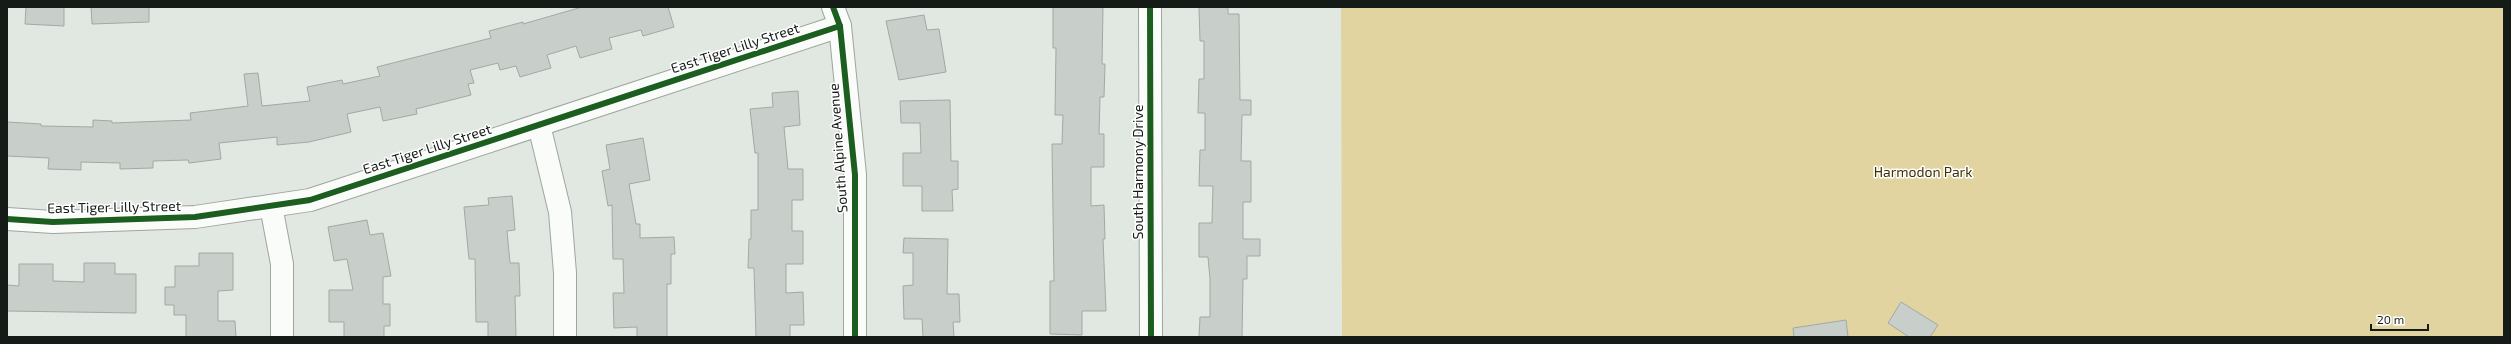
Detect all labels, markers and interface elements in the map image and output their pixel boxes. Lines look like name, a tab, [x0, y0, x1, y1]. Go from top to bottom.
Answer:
street label: East Tiger Lilly Street	[669, 19, 801, 76]
street label: South Alpine Avenue	[824, 83, 851, 213]
street label: South Harmony Drive	[1129, 105, 1146, 239]
street label: East Tiger Lilly Street	[361, 120, 493, 177]
park label: Harmodon Park	[1874, 163, 1972, 180]
street label: East Tiger Lilly Street	[47, 197, 181, 216]
scale bar	[2371, 306, 2428, 332]
text: 20 m	[2377, 312, 2404, 326]

